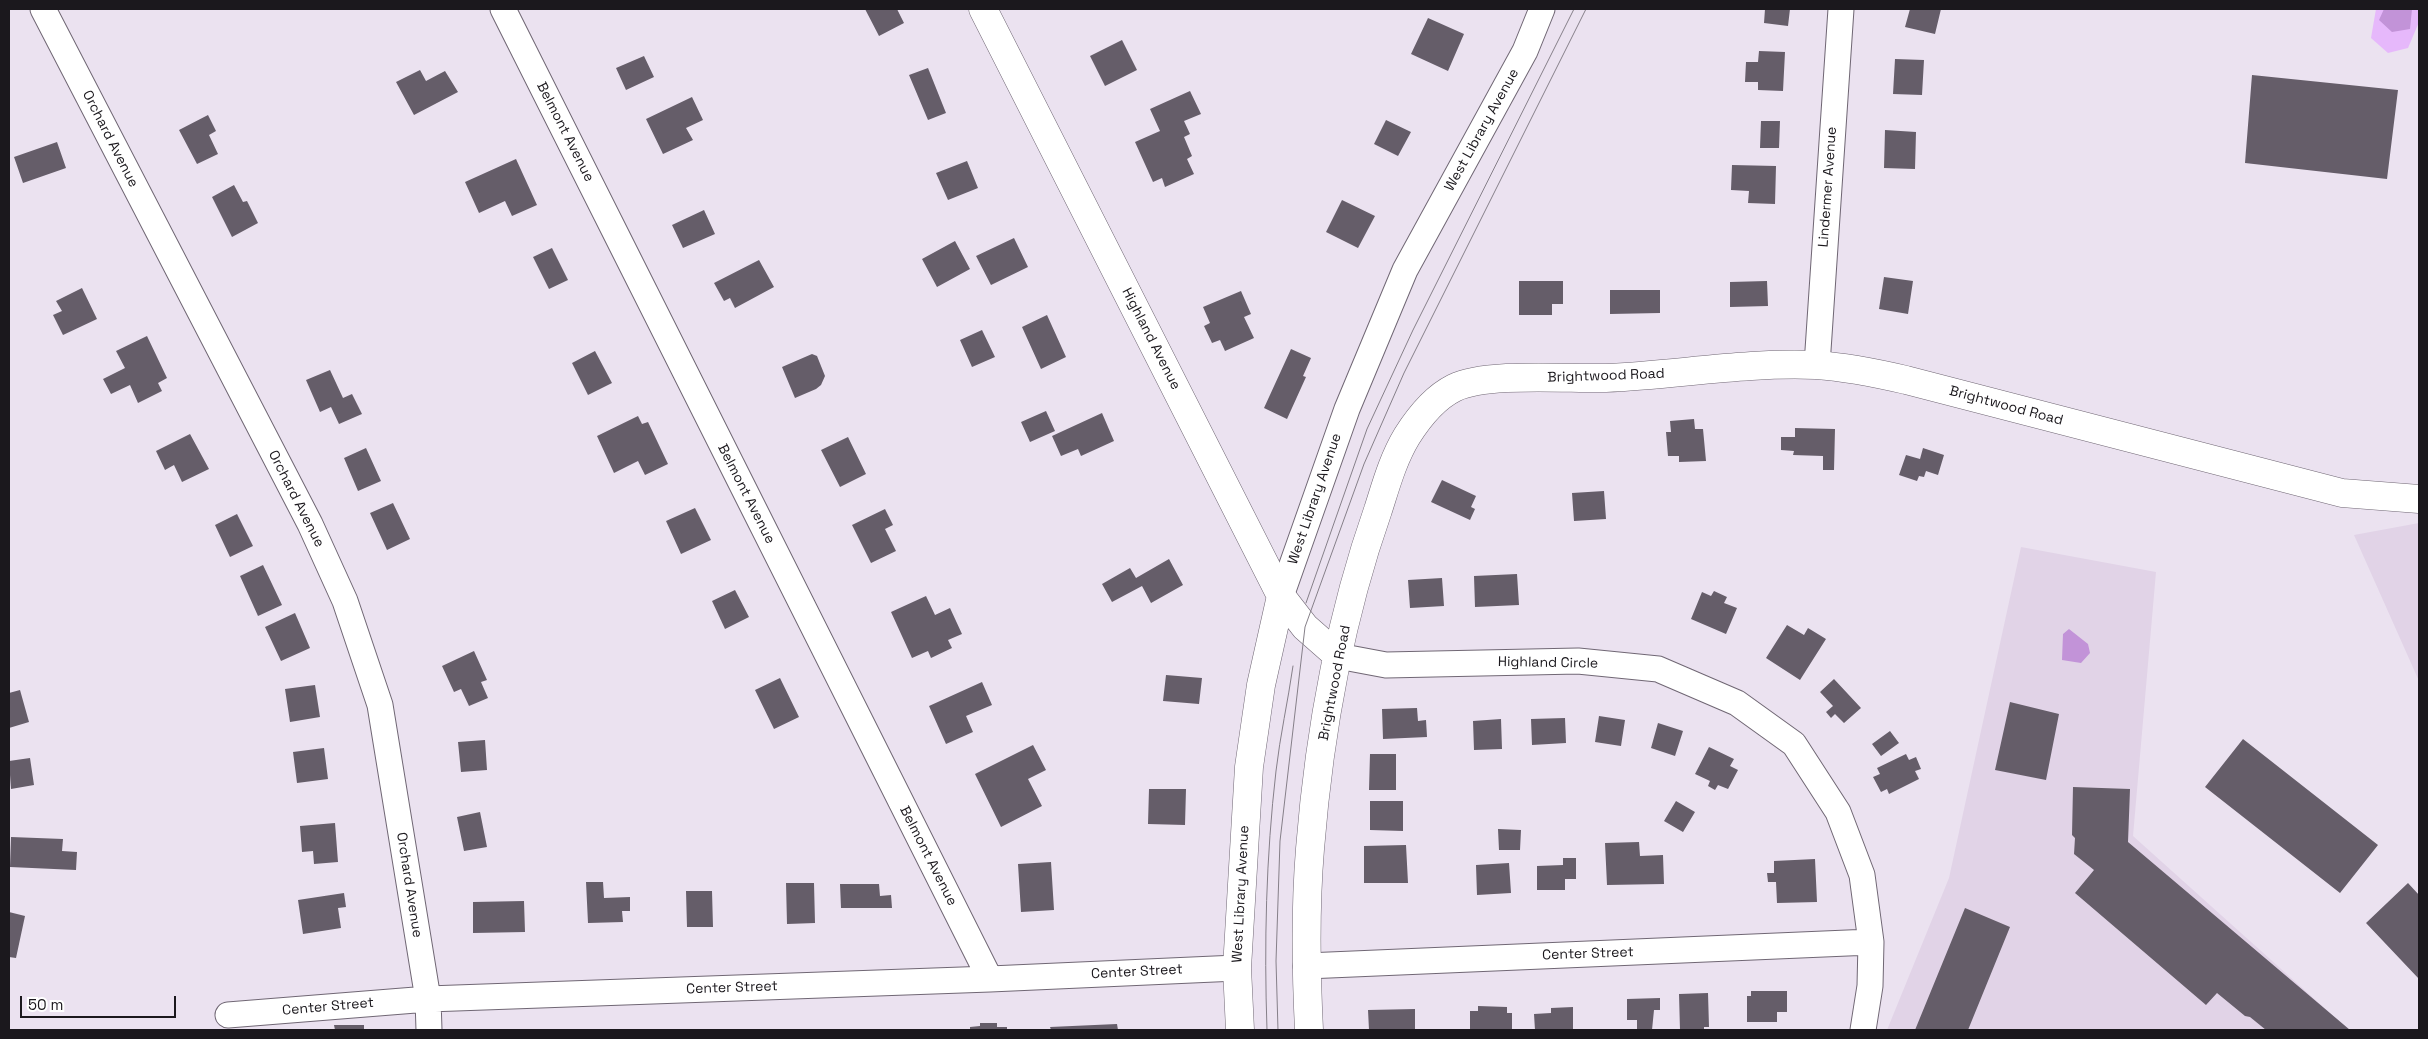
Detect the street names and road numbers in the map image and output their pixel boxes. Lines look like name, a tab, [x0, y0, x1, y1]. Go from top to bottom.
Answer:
street label: West Library Avenue	[1441, 66, 1523, 194]
street label: Belmont Avenue	[533, 79, 597, 185]
street label: Orchard Avenue	[78, 88, 142, 190]
street label: Lindermer Avenue	[1815, 126, 1841, 248]
street label: Highland Avenue	[1118, 285, 1184, 393]
street label: Brightwood Road	[1547, 366, 1665, 386]
street label: Brightwood Road	[1947, 383, 2065, 429]
street label: West Library Avenue	[1285, 431, 1345, 567]
street label: Belmont Avenue	[714, 441, 778, 547]
street label: Orchard Avenue	[264, 448, 328, 550]
street label: Brightwood Road	[1316, 624, 1354, 742]
street label: Highland Circle	[1498, 654, 1598, 672]
street label: Belmont Avenue	[896, 803, 960, 909]
street label: West Library Avenue	[1229, 825, 1253, 963]
street label: Orchard Avenue	[392, 831, 426, 939]
street label: Center Street	[1542, 944, 1634, 964]
street label: Center Street	[1091, 961, 1183, 983]
street label: Center Street	[686, 978, 778, 998]
street label: Center Street	[282, 995, 374, 1019]

